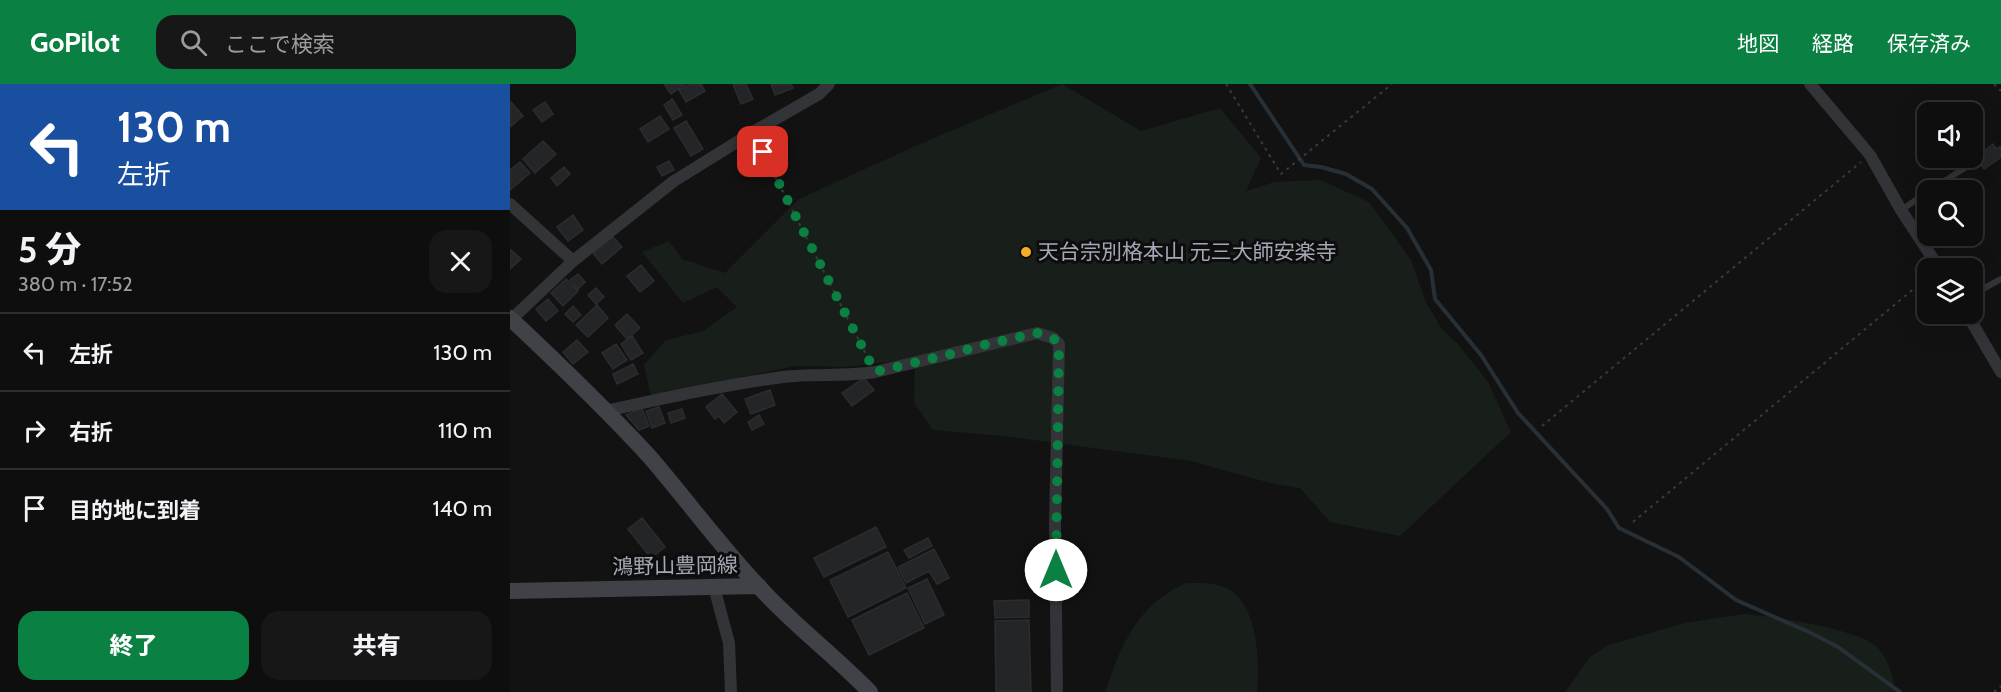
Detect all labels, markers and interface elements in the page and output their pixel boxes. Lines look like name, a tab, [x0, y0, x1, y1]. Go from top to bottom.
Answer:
search box	[156, 15, 576, 69]
text: GoPilot	[30, 25, 120, 59]
icon: search	[177, 26, 210, 59]
text: ここで検索	[225, 31, 335, 58]
text: 地図	[1737, 31, 1779, 56]
text: 経路	[1812, 31, 1854, 56]
text: 保存済み	[1887, 31, 1971, 56]
text: 130 m	[117, 101, 231, 153]
map controls	[1917, 102, 1983, 324]
button: sound	[1917, 102, 1983, 168]
icon: left	[18, 108, 96, 186]
pin	[737, 126, 788, 177]
icon: arrive	[746, 135, 779, 168]
text: 左折	[117, 158, 171, 191]
button: search	[1917, 180, 1983, 246]
text: 5 分	[18, 227, 81, 271]
button: close	[429, 230, 492, 293]
place label: 天台宗別格本山 元三大師安楽寺	[1038, 239, 1337, 264]
marker: 天台宗別格本山 元三大師安楽寺	[1019, 245, 1033, 259]
button: layers	[1917, 258, 1983, 324]
text: 380 m · 17:52	[18, 272, 133, 296]
icon: left	[18, 336, 51, 369]
text: 130 m	[433, 339, 492, 366]
text: 左折	[69, 341, 113, 368]
icon: right	[18, 414, 51, 447]
text: 110 m	[438, 417, 492, 444]
text: 右折	[69, 419, 113, 446]
icon: arrive	[18, 492, 51, 525]
text: 140 m	[433, 495, 492, 522]
text: 目的地に到着	[69, 497, 201, 524]
position arrow	[1024, 538, 1088, 602]
street label: 鴻野山豊岡線	[612, 552, 738, 579]
button: 終了	[18, 611, 249, 680]
button: 共有	[261, 611, 492, 680]

